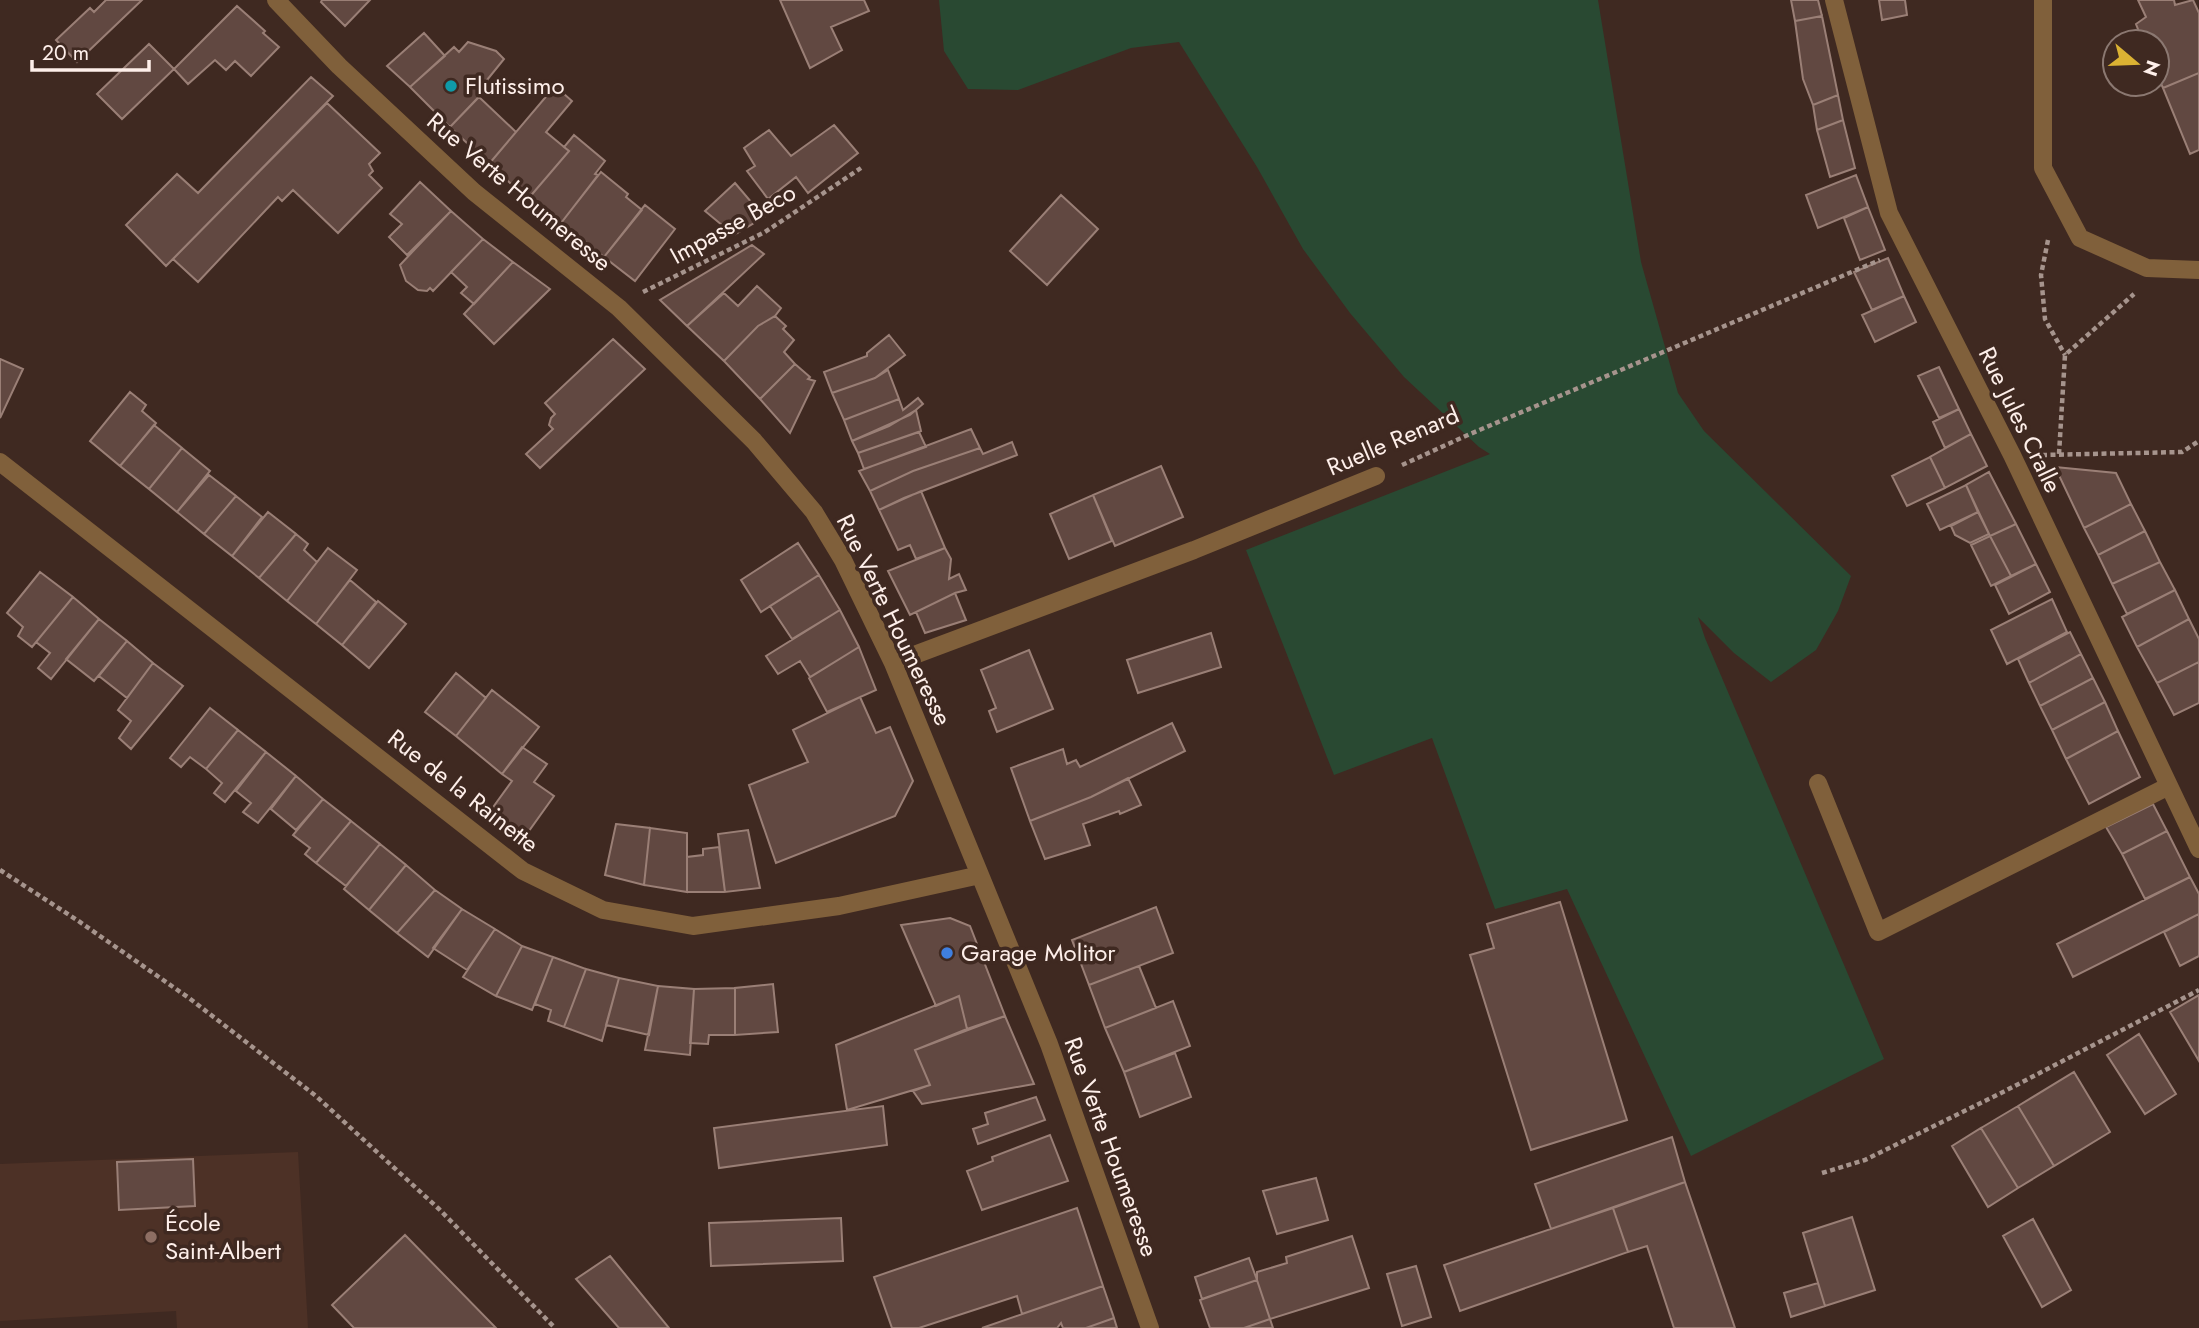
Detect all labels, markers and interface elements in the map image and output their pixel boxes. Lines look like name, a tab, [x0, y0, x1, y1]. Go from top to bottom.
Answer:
scale bar	[32, 28, 149, 72]
north arrow	[2101, 28, 2171, 98]
text: 20 m	[42, 38, 89, 68]
text: N	[2136, 57, 2167, 80]
place label: Flutissimo	[465, 68, 565, 103]
marker: Flutissimo	[443, 78, 459, 94]
street label: Rue Verte Houmeresse	[419, 104, 619, 279]
street label: Impasse Beco	[663, 175, 802, 273]
street label: Rue Jules Cralle	[1970, 341, 2071, 499]
street label: Ruelle Renard	[1321, 397, 1464, 484]
street label: Rue Verte Houmeresse	[828, 508, 961, 731]
street label: Rue de la Rainette	[380, 720, 546, 861]
place label: Garage Molitor	[961, 935, 1116, 970]
marker: Garage Molitor	[939, 945, 955, 961]
street label: Rue Verte Houmeresse	[1055, 1032, 1167, 1261]
place label: École Saint-Albert	[165, 1205, 281, 1268]
marker: École Saint-Albert	[143, 1229, 159, 1245]

